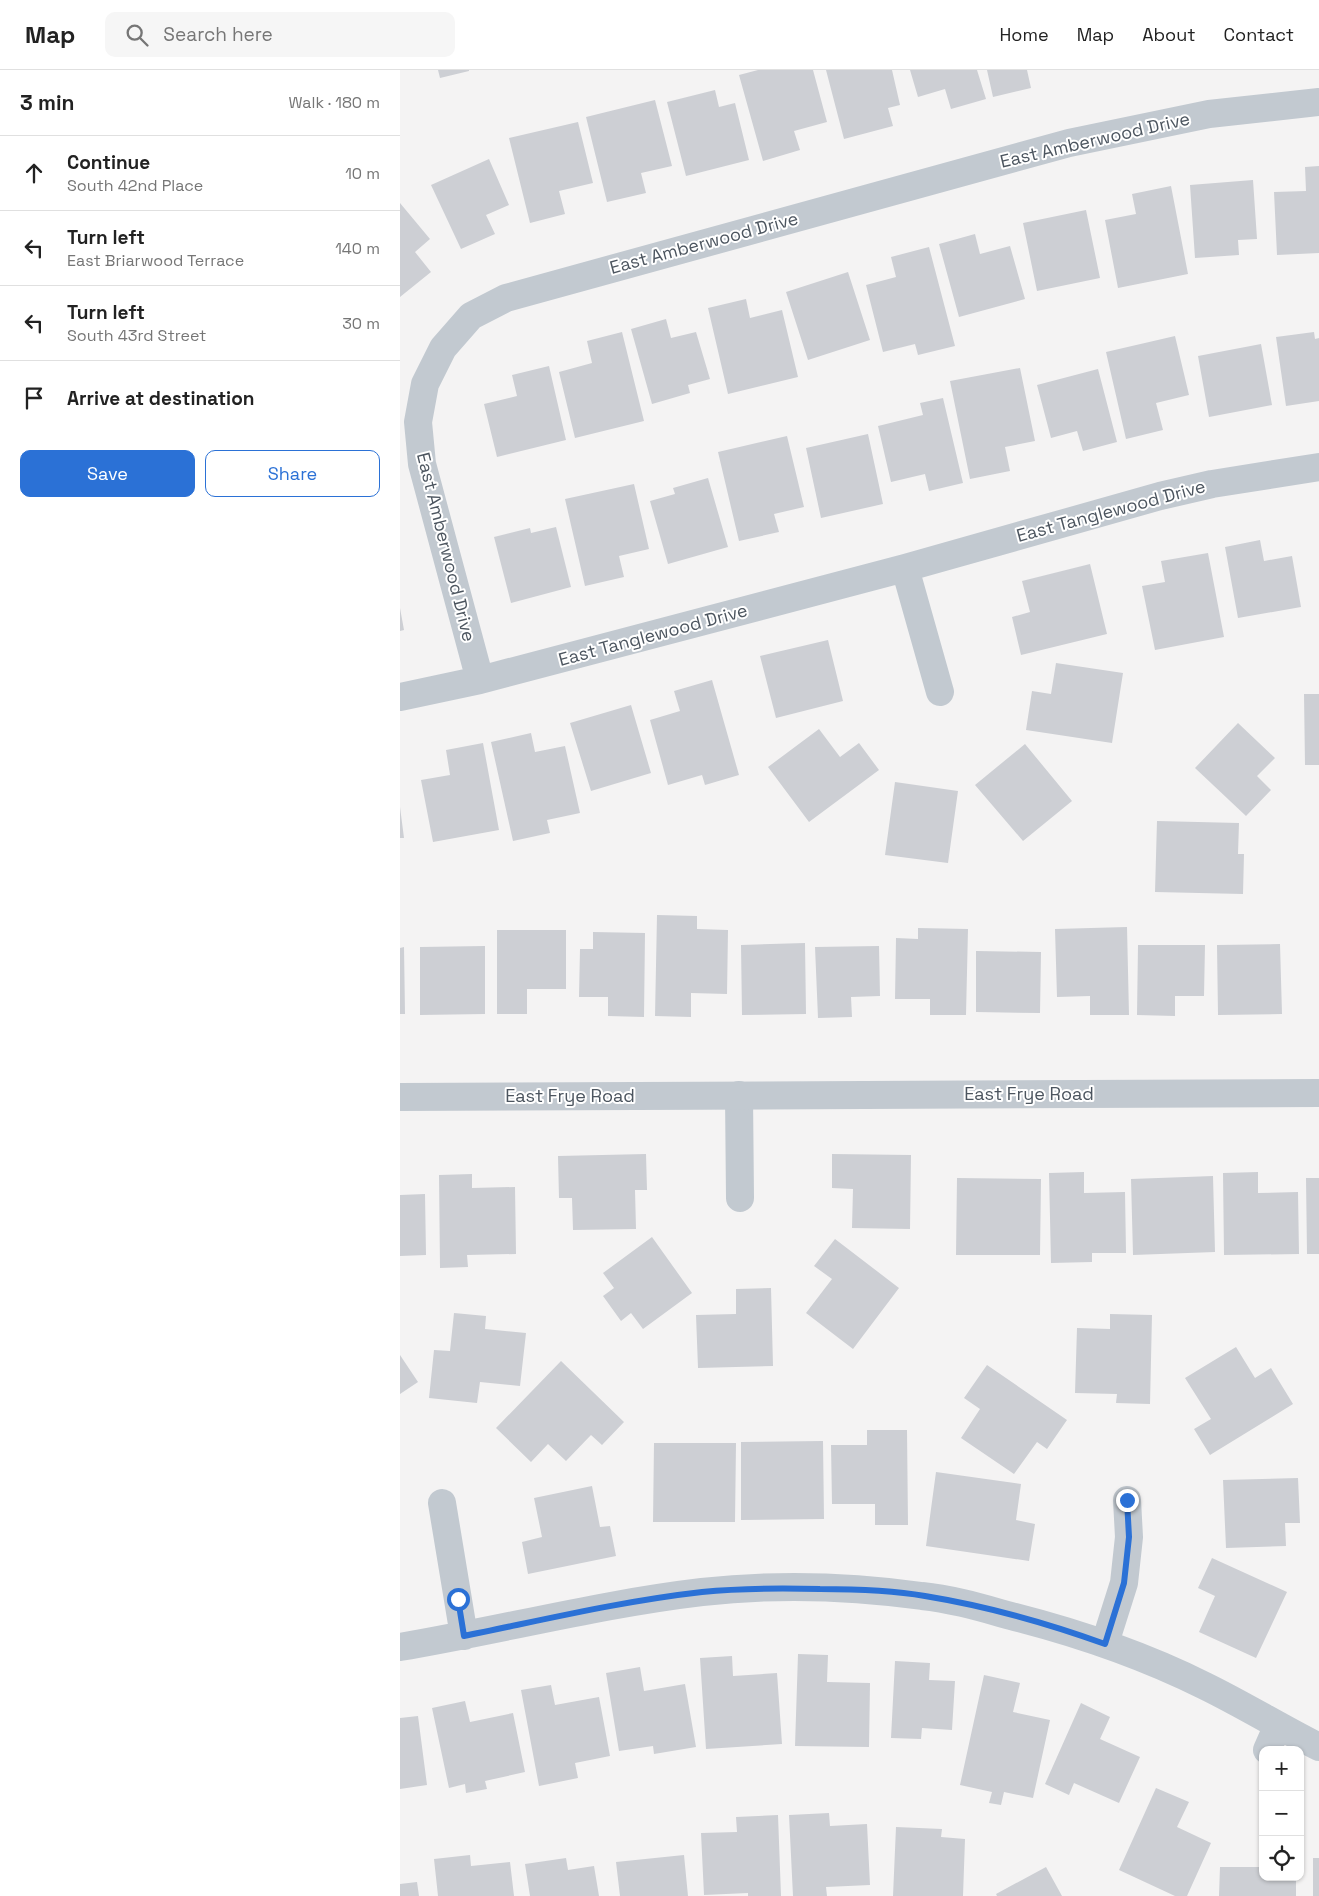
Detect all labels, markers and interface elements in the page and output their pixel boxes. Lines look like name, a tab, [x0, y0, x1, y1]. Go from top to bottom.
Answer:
search box	[105, 12, 455, 57]
text: Map	[25, 19, 75, 50]
icon: search	[123, 21, 151, 49]
text: Search here	[163, 22, 273, 47]
text: Home	[1000, 23, 1049, 46]
text: Map	[1077, 23, 1114, 46]
text: About	[1142, 23, 1196, 46]
text: Contact	[1224, 23, 1294, 46]
text: 3 min	[20, 89, 75, 116]
text: Walk · 180 m	[288, 92, 380, 113]
street label: East Amberwood Drive	[998, 106, 1192, 173]
text: Continue	[67, 150, 150, 175]
icon: ahead	[20, 159, 48, 187]
text: 10 m	[345, 163, 380, 184]
text: South 42nd Place	[67, 175, 203, 196]
street label: East Amberwood Drive	[607, 206, 801, 279]
text: Turn left	[67, 225, 145, 250]
icon: left	[20, 234, 48, 262]
text: 140 m	[335, 238, 380, 259]
text: East Briarwood Terrace	[67, 250, 244, 271]
text: Turn left	[67, 300, 145, 325]
icon: left	[20, 309, 48, 337]
text: 30 m	[342, 313, 380, 334]
text: South 43rd Street	[67, 325, 206, 346]
icon: arrive	[20, 384, 48, 412]
text: Arrive at destination	[67, 386, 255, 411]
button: Save	[20, 450, 195, 497]
button: Share	[205, 450, 380, 497]
street label: East Amberwood Drive	[412, 450, 481, 644]
street label: East Tanglewood Drive	[1014, 474, 1208, 547]
street label: East Tanglewood Drive	[556, 598, 750, 671]
street label: East Frye Road	[964, 1082, 1094, 1105]
street label: East Frye Road	[505, 1084, 635, 1107]
route end	[1116, 1489, 1139, 1512]
route start	[447, 1588, 470, 1611]
map controls	[1259, 1746, 1304, 1881]
button: +	[1259, 1746, 1304, 1791]
button: −	[1259, 1791, 1304, 1836]
button: locate	[1259, 1836, 1304, 1881]

